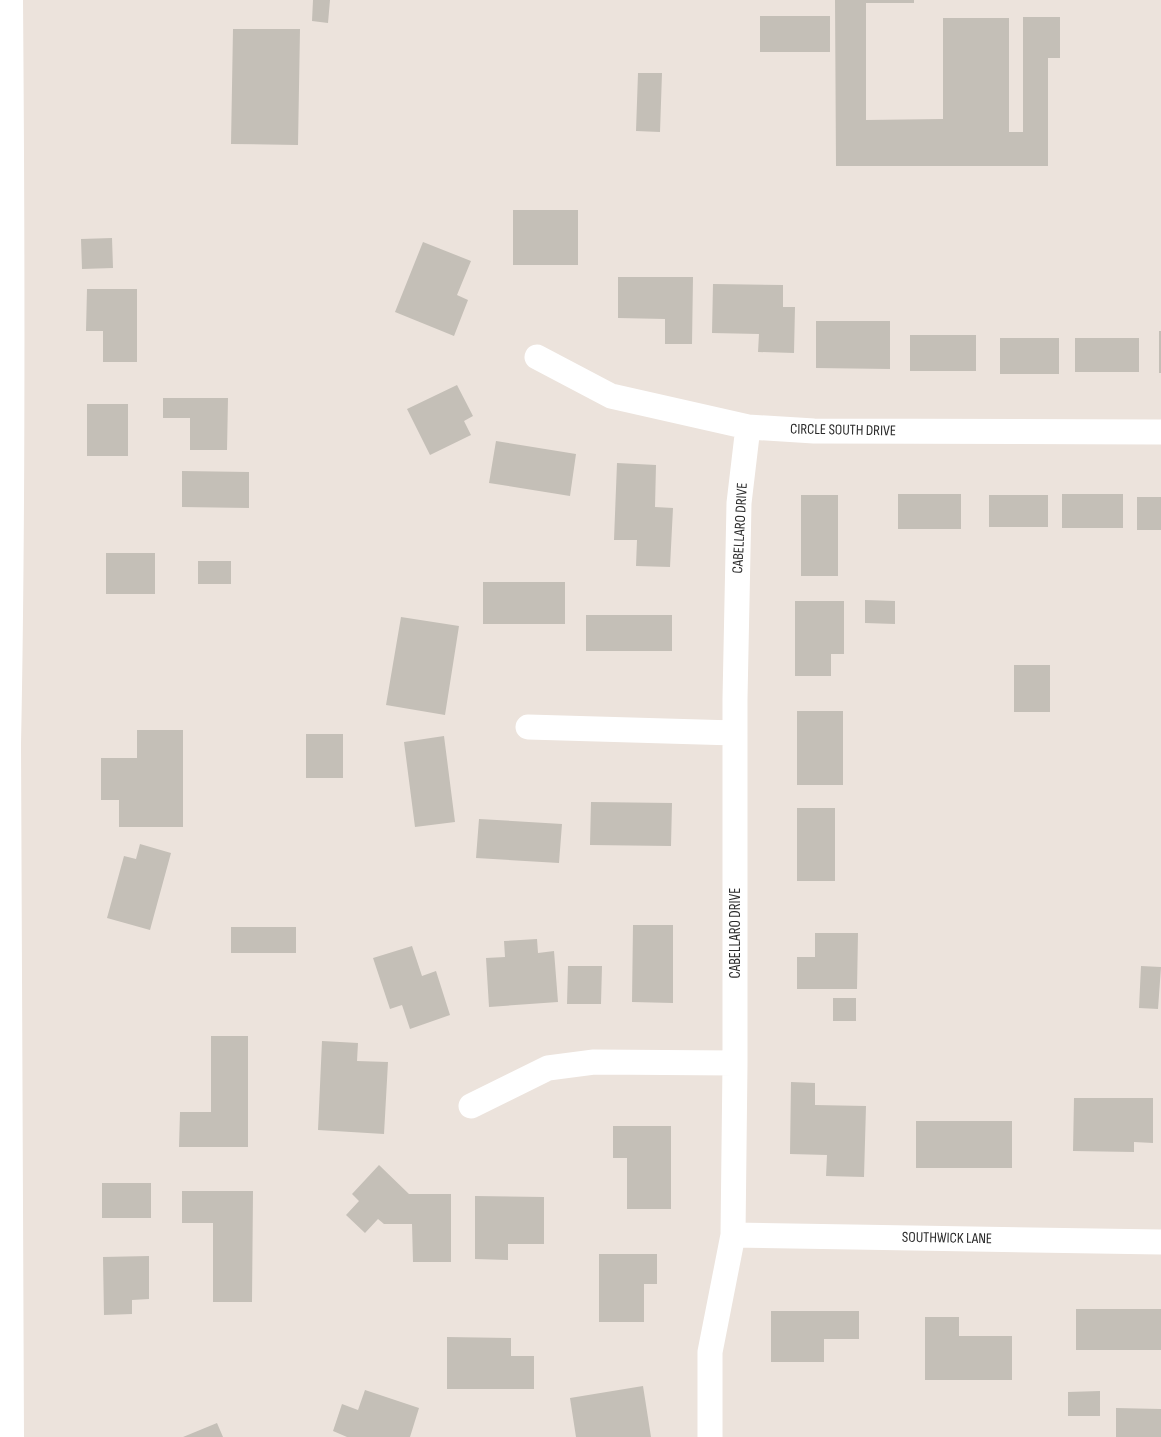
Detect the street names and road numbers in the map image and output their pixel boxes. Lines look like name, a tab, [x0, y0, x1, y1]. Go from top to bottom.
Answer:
street label: CIRCLE SOUTH DRIVE	[790, 420, 896, 440]
street label: CABELLARO DRIVE	[728, 482, 752, 574]
street label: CABELLARO DRIVE	[726, 887, 745, 979]
street label: SOUTHWICK LANE	[902, 1228, 992, 1248]

